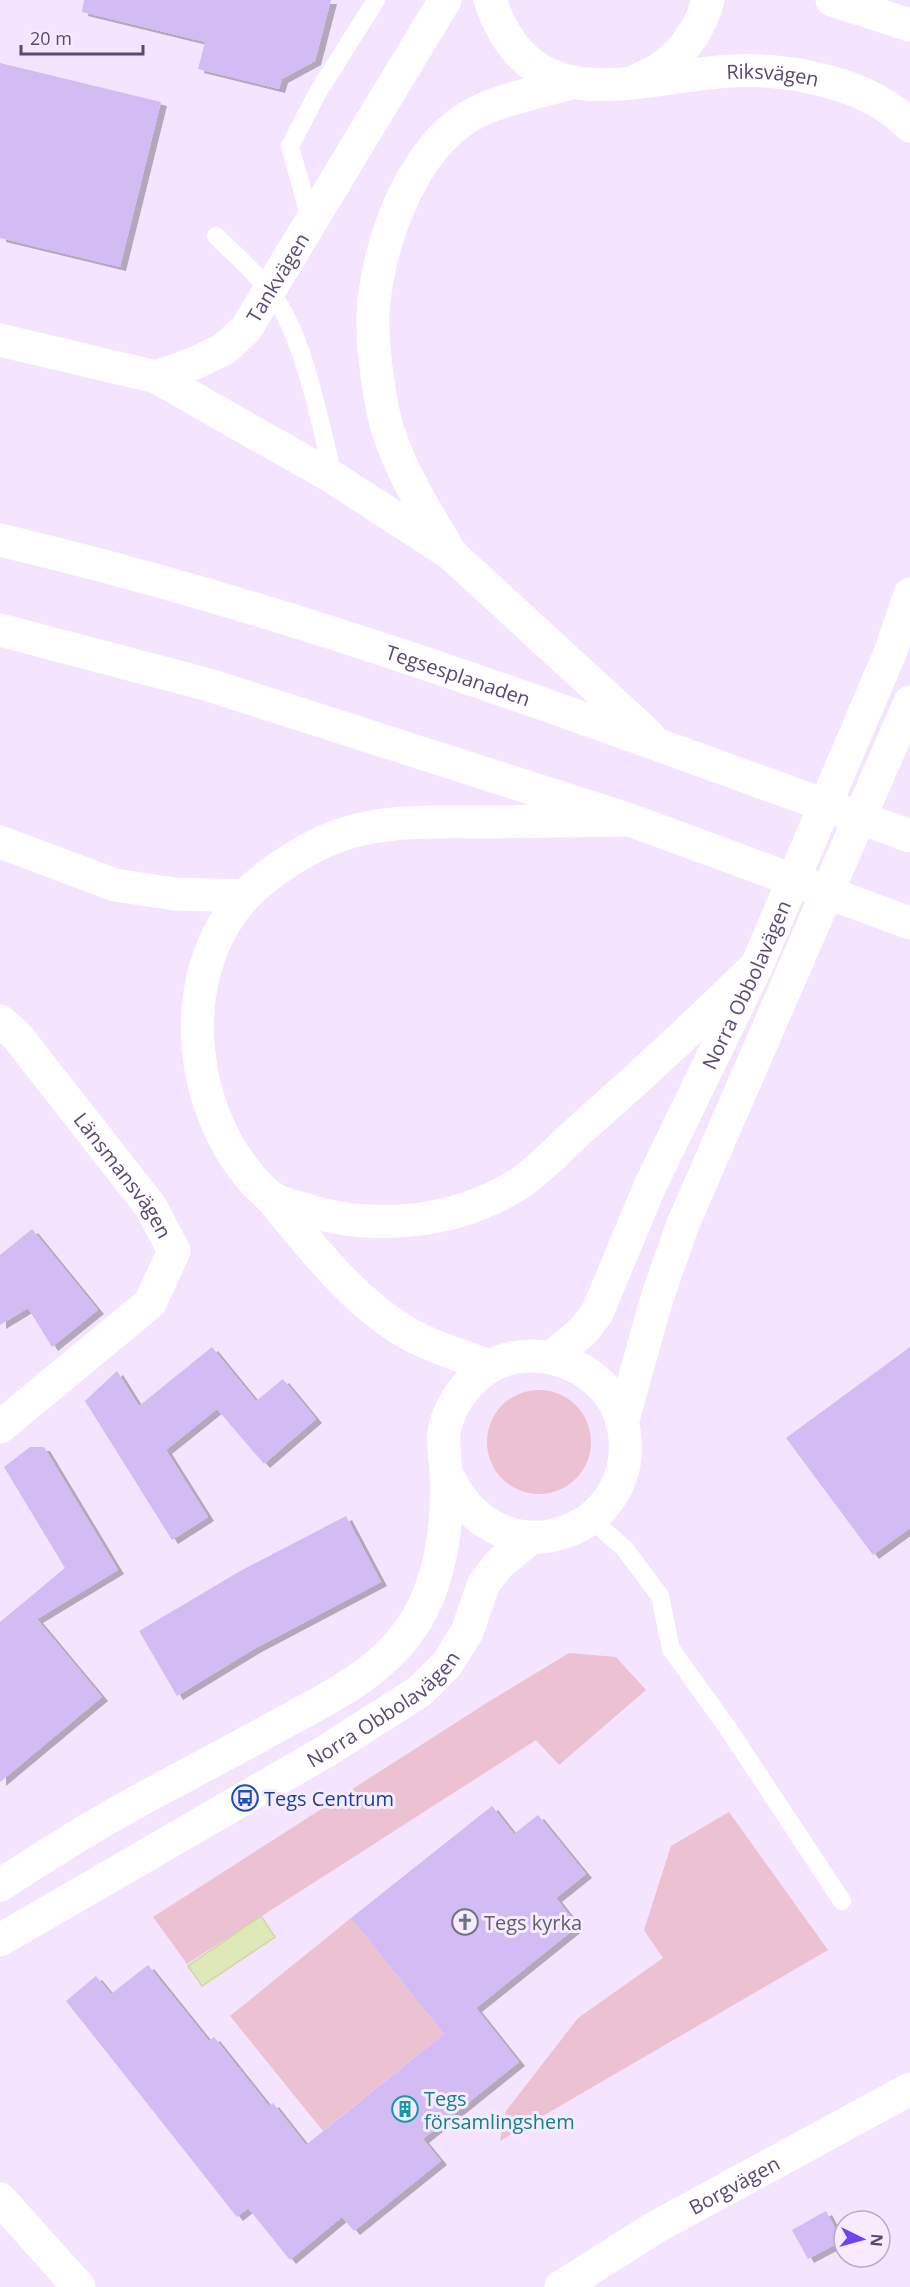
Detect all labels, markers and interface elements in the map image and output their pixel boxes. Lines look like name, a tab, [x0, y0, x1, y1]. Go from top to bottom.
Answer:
scale bar	[21, 18, 142, 56]
text: 20 m	[30, 26, 72, 50]
street label: Riksvägen	[726, 57, 822, 92]
street label: Tankvägen	[240, 227, 315, 327]
street label: Tegsesplanaden	[383, 638, 534, 712]
street label: Norra Obbolavägen	[695, 896, 797, 1074]
street label: Länsmansvägen	[68, 1107, 178, 1243]
street label: Norra Obbolavägen	[301, 1646, 465, 1773]
bus stop icon: Tegs Centrum	[230, 1783, 260, 1813]
place label: Tegs Centrum	[264, 1785, 394, 1812]
church icon: Tegs kyrka	[450, 1907, 480, 1937]
place label: Tegs kyrka	[484, 1909, 582, 1936]
place label: Tegs församlingshem	[424, 2085, 575, 2135]
building icon: Tegs församlingshem	[390, 2094, 420, 2124]
street label: Borgvägen	[684, 2149, 784, 2220]
north arrow	[832, 2209, 892, 2269]
text: N	[865, 2233, 888, 2248]

